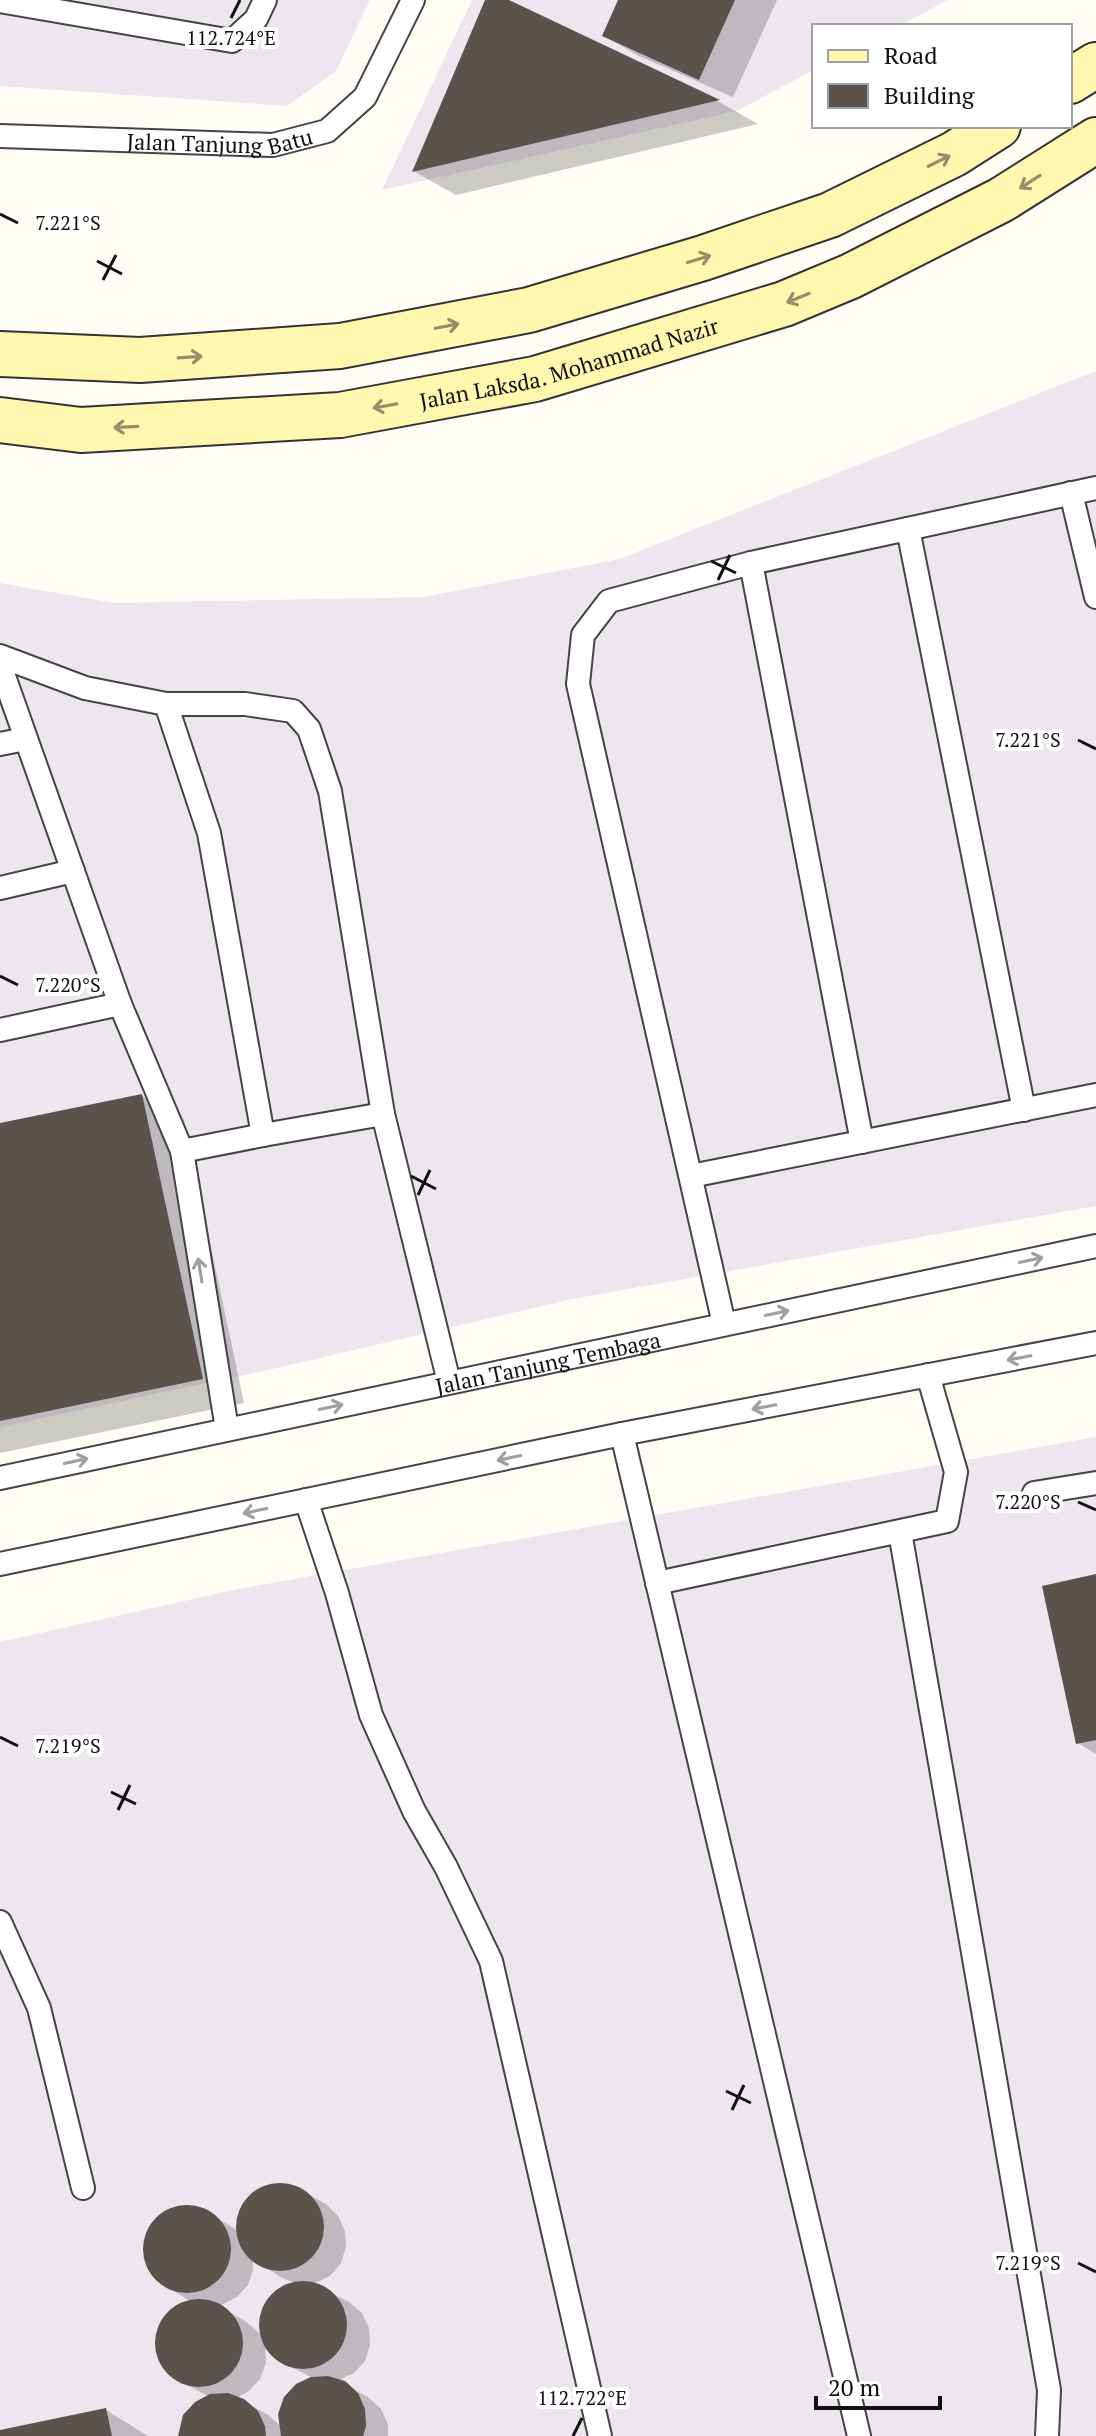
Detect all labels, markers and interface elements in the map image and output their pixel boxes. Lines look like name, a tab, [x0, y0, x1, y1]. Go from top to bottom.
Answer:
text: 112.724°E	[186, 24, 276, 51]
legend	[812, 24, 1072, 128]
text: Road	[884, 39, 938, 71]
text: Building	[884, 79, 975, 111]
street label: Jalan Tanjung Batu	[126, 121, 316, 160]
one-way arrow	[926, 153, 950, 169]
one-way arrow	[1019, 174, 1042, 190]
text: 7.221°S	[35, 209, 101, 236]
one-way arrow	[686, 251, 711, 266]
one-way arrow	[786, 292, 811, 306]
street label: Jalan Laksda. Mohammad Nazir	[417, 310, 722, 415]
one-way arrow	[434, 317, 460, 332]
one-way arrow	[176, 349, 203, 364]
one-way arrow	[373, 400, 398, 415]
one-way arrow	[113, 420, 140, 435]
text: 7.221°S	[995, 726, 1061, 753]
text: 7.220°S	[35, 971, 101, 998]
one-way arrow	[1018, 1251, 1044, 1266]
one-way arrow	[192, 1257, 207, 1283]
one-way arrow	[763, 1305, 789, 1320]
street label: Jalan Tanjung Tembaga	[433, 1324, 663, 1400]
one-way arrow	[1007, 1351, 1033, 1366]
one-way arrow	[317, 1399, 343, 1414]
one-way arrow	[752, 1400, 777, 1415]
one-way arrow	[497, 1451, 522, 1466]
one-way arrow	[63, 1453, 89, 1468]
text: 7.220°S	[995, 1488, 1061, 1515]
one-way arrow	[242, 1504, 268, 1519]
text: 7.219°S	[35, 1732, 101, 1759]
text: 7.219°S	[995, 2249, 1061, 2276]
scale bar	[816, 2360, 940, 2410]
text: 20 m	[828, 2371, 880, 2403]
text: 112.722°E	[537, 2384, 627, 2411]

